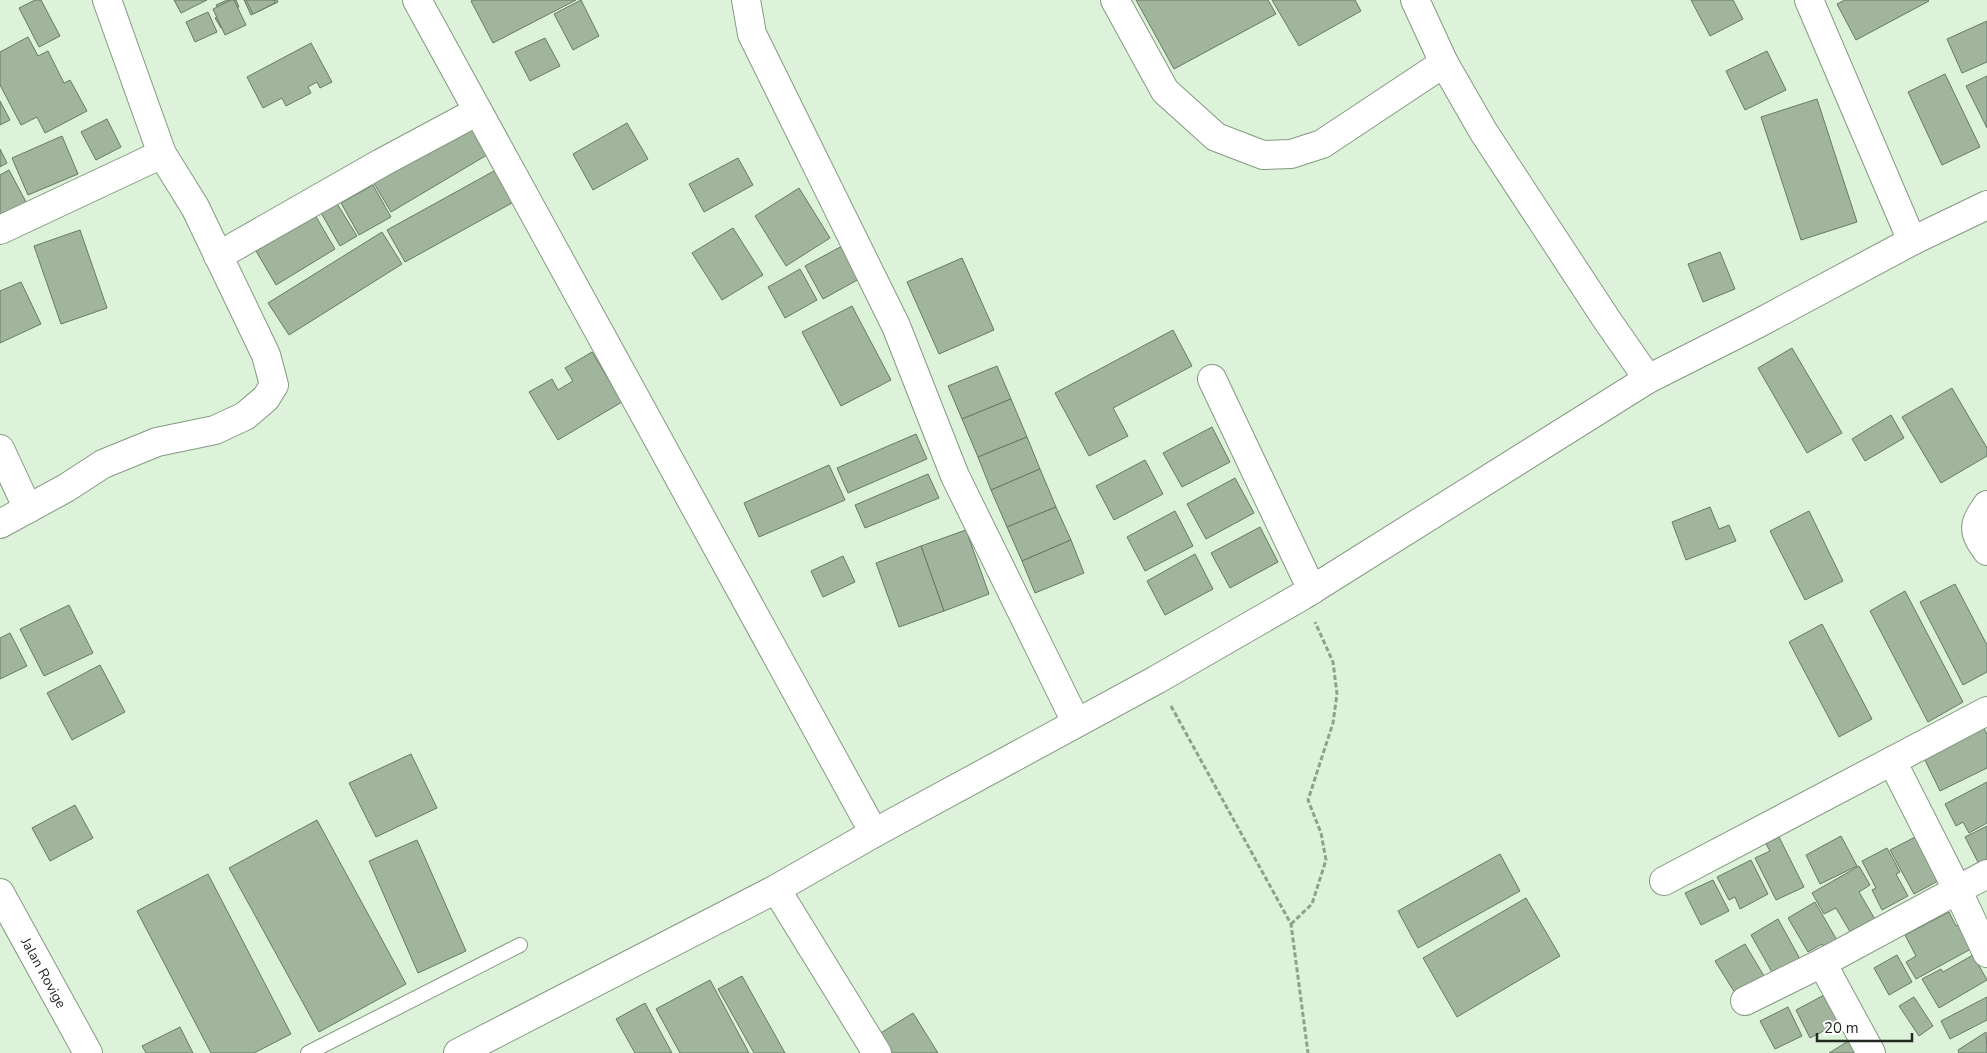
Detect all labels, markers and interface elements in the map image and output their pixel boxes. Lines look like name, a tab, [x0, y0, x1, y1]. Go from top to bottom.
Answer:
street label: Jalan Rovige	[16, 933, 71, 1012]
scale bar	[1817, 1010, 1912, 1042]
text: 20 m	[1824, 1018, 1859, 1038]

